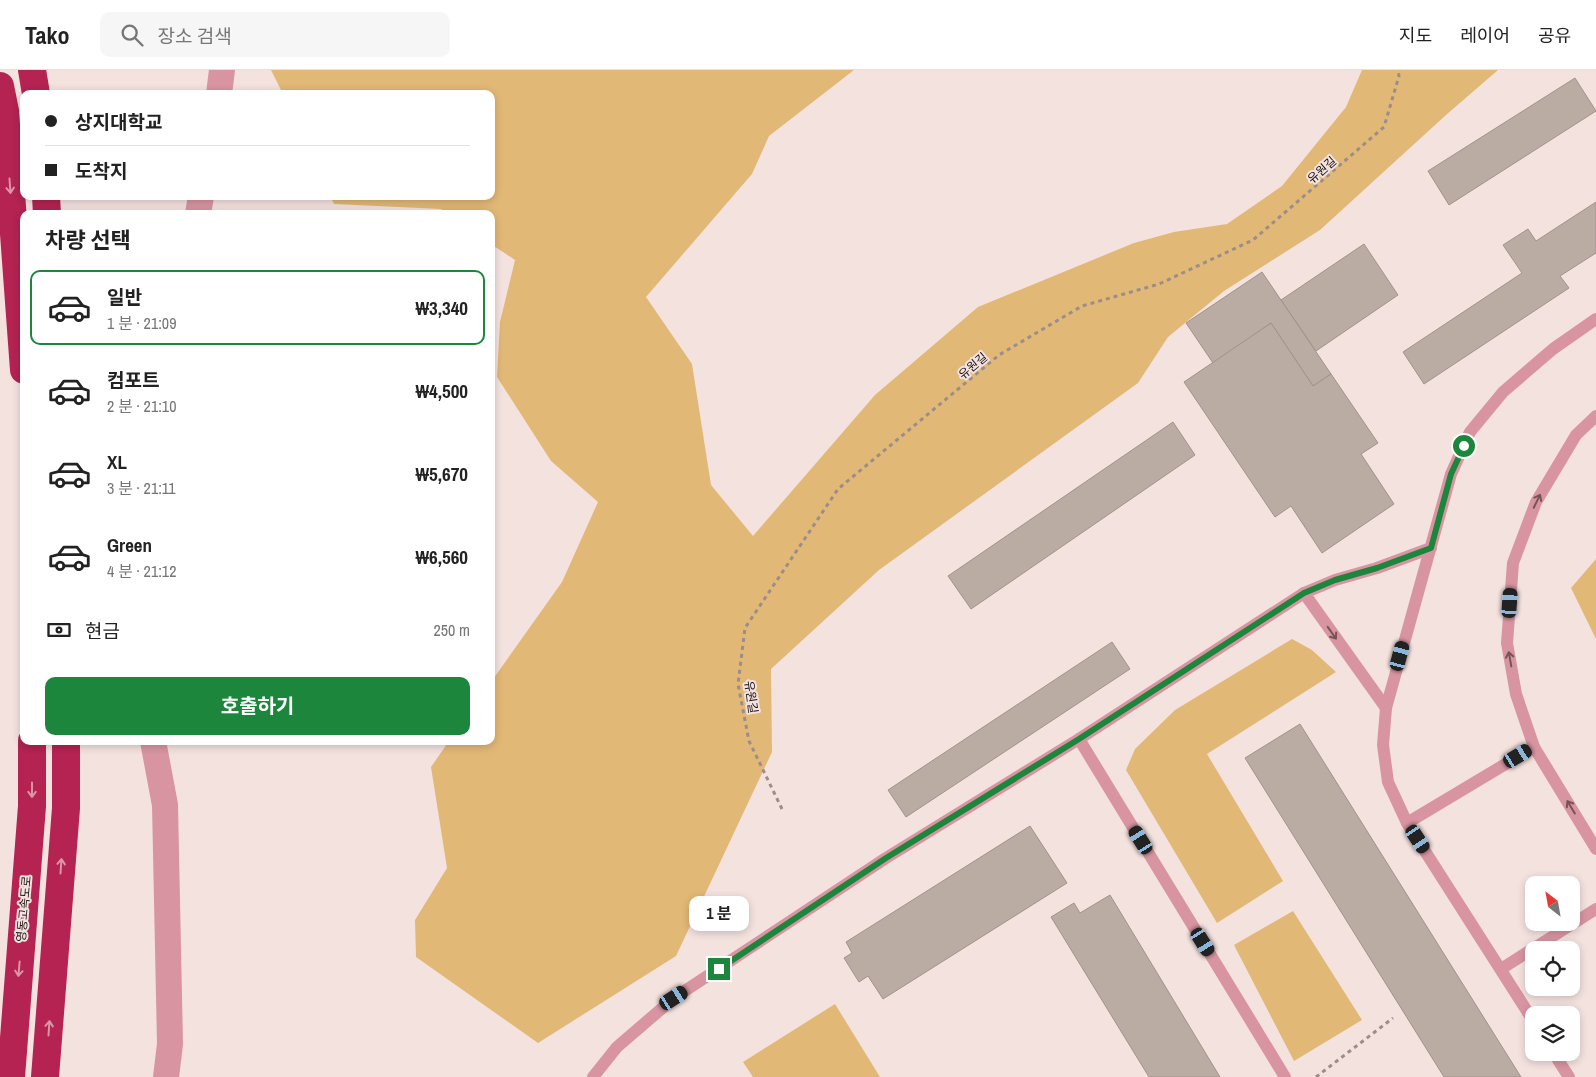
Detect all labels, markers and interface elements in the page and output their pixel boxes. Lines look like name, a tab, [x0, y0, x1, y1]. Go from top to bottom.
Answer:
search box	[100, 12, 450, 57]
text: Tako	[25, 19, 70, 51]
icon: search	[118, 21, 146, 49]
text: 장소 검색	[158, 23, 232, 49]
text: 지도	[1399, 23, 1432, 48]
text: 레이어	[1460, 23, 1510, 48]
text: 공유	[1538, 23, 1571, 48]
text: 상지대학교	[75, 109, 162, 135]
street label: 유원길	[1304, 153, 1340, 187]
text: 도착지	[75, 158, 127, 184]
one-way arrow	[6, 178, 15, 194]
text: 차량 선택	[45, 225, 131, 255]
text: 일반	[107, 284, 142, 310]
icon: car	[47, 285, 92, 330]
text: ₩3,340	[415, 295, 468, 321]
text: 1 분 · 21:09	[107, 312, 176, 334]
street label: 유원길	[955, 349, 991, 383]
text: 컴포트	[107, 367, 159, 393]
icon: car	[47, 368, 92, 413]
text: ₩4,500	[415, 378, 468, 404]
text: 2 분 · 21:10	[107, 395, 176, 417]
route start	[1453, 435, 1475, 457]
text: XL	[107, 449, 127, 475]
icon: car	[47, 451, 92, 496]
text: ₩5,670	[415, 461, 468, 487]
text: 3 분 · 21:11	[107, 477, 175, 499]
one-way arrow	[1533, 494, 1542, 509]
text: Green	[107, 532, 152, 558]
icon: car	[47, 534, 92, 579]
text: ₩6,560	[415, 544, 468, 570]
text: 4 분 · 21:12	[107, 560, 176, 582]
car	[1501, 588, 1518, 618]
icon: cash	[45, 616, 73, 644]
text: 현금	[85, 618, 120, 644]
text: 250 m	[434, 619, 470, 641]
one-way arrow	[1327, 626, 1337, 640]
car	[1388, 640, 1411, 672]
one-way arrow	[1504, 651, 1514, 667]
button: 호출하기	[45, 677, 470, 735]
street label: 유원길	[741, 679, 761, 715]
car	[1501, 742, 1534, 770]
one-way arrow	[27, 782, 37, 798]
one-way arrow	[1565, 801, 1575, 815]
car	[1403, 822, 1432, 856]
car	[1126, 823, 1155, 857]
one-way arrow	[57, 859, 66, 875]
street label: 영동고속도로	[13, 875, 35, 943]
north arrow	[1525, 876, 1580, 931]
map controls	[1525, 876, 1580, 1061]
callout: 1 분	[689, 896, 749, 932]
text: 1 분	[706, 902, 732, 924]
car	[1188, 925, 1217, 959]
button: locate	[1525, 941, 1580, 996]
route end	[708, 958, 730, 980]
one-way arrow	[15, 961, 24, 977]
car	[657, 984, 690, 1012]
button: layers	[1525, 1006, 1580, 1061]
one-way arrow	[44, 1021, 54, 1037]

